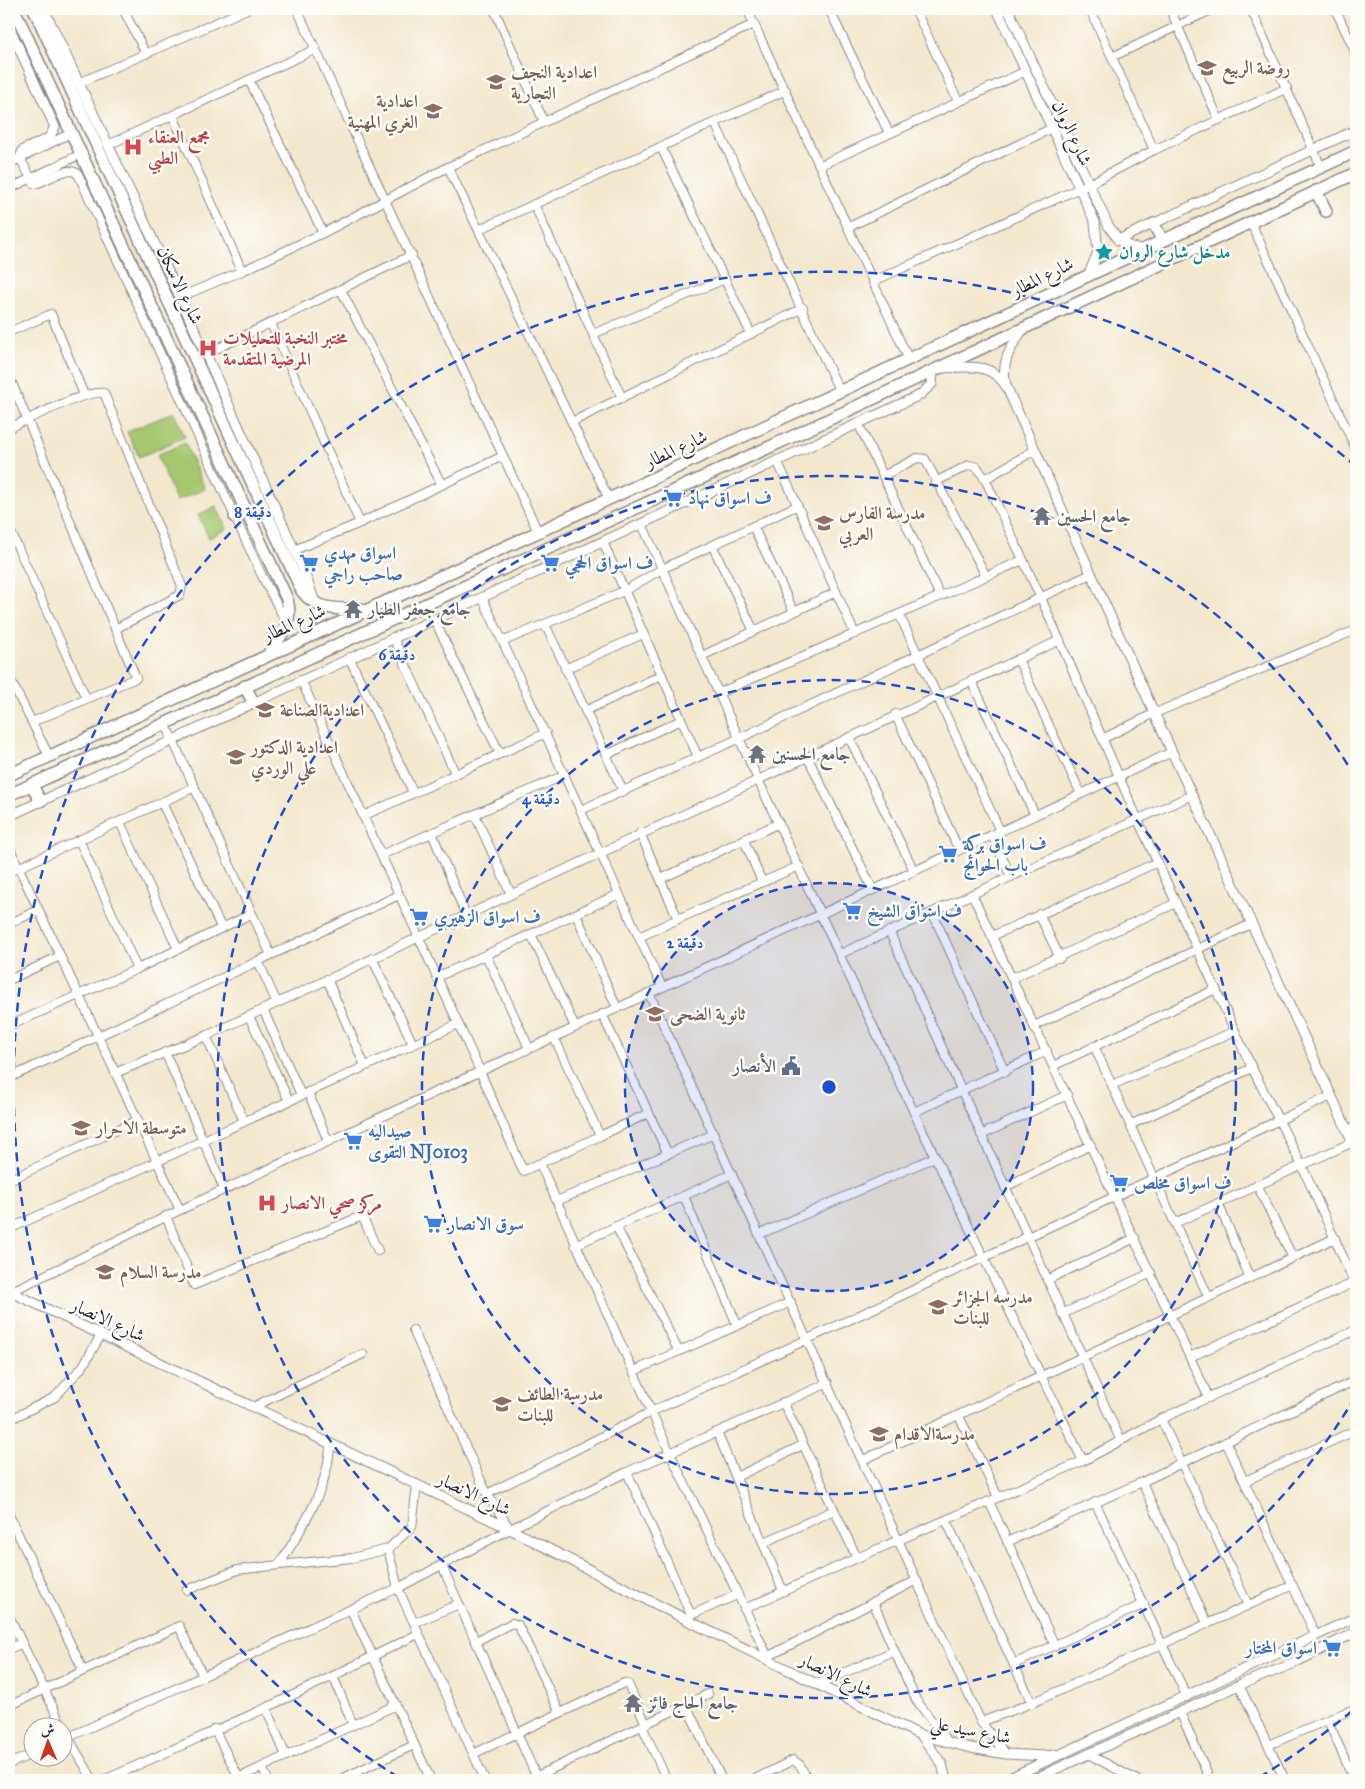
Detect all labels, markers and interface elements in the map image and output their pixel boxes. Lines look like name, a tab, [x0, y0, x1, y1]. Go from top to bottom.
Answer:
school or university icon: روضة الربيع	[1196, 57, 1218, 79]
place label: روضة الربيع	[1222, 57, 1291, 85]
place label: اعدادية النجف التجارية	[511, 61, 597, 104]
school or university icon: اعدادية النجف التجارية	[485, 71, 507, 93]
place label: اعدادية الغري المهنية	[348, 90, 418, 137]
street label: شارع الروان	[1044, 97, 1097, 171]
school or university icon: اعدادية الغري المهنية	[422, 100, 444, 122]
place label: مجمع العنقاء الطبي	[148, 126, 210, 175]
hospital icon: مجمع العنقاء الطبي	[122, 136, 144, 158]
place icon: مدخل شارع الروان	[1093, 241, 1115, 263]
place label: مدخل شارع الروان	[1119, 241, 1230, 267]
street label: شارع الاسكان	[149, 242, 208, 329]
street label: شارع المطار	[1005, 253, 1079, 306]
place label: مختبر النخبة للتحليلات المرضية المتقدمة	[223, 327, 348, 371]
hospital icon: مختبر النخبة للتحليلات المرضية المتقدمة	[197, 337, 219, 359]
street label: شارع المطار	[639, 425, 713, 478]
supermarket icon: ف اسواق نهاد	[662, 487, 684, 509]
place label: ف اسواق نهاد	[688, 487, 772, 510]
place label: مدرسة الفارس العربي	[838, 502, 926, 549]
text: 8 دقيقة	[234, 503, 272, 521]
temple icon: جامع الحسين	[1031, 505, 1053, 527]
place label: جامع الحسين	[1057, 505, 1131, 533]
school or university icon: مدرسة الفارس العربي	[813, 512, 835, 534]
place label: اسواق مهدي صاحب راجي	[323, 542, 403, 589]
supermarket icon: اسواق مهدي صاحب راجي	[298, 552, 320, 574]
supermarket icon: ف اسواق الحجي	[539, 552, 561, 574]
place label: ف اسواق الحجي	[565, 552, 654, 580]
temple icon: جامع جعفر الطيار	[342, 598, 364, 620]
place label: جامع جعفر الطيار	[366, 598, 471, 626]
street label: شارع المطار	[257, 599, 331, 651]
text: 6 دقيقة	[378, 646, 416, 664]
school or university icon: اعداديةالصناعة	[254, 699, 276, 721]
place label: اعداديةالصناعة	[280, 699, 364, 721]
place label: اعدادية الدكتور علي الوردي	[249, 736, 338, 786]
temple icon: جامع الحسنين	[746, 743, 768, 765]
place label: جامع الحسنين	[772, 743, 850, 771]
school or university icon: اعدادية الدكتور علي الوردي	[225, 746, 247, 768]
text: 4 دقيقة	[522, 790, 560, 809]
place label: ف اسواق بركة باب الحوائج	[962, 833, 1047, 880]
supermarket icon: ف اسواق بركة باب الحوائج	[937, 843, 959, 865]
supermarket icon: ف اسواق الشيخ	[841, 900, 863, 922]
place label: ف اسواق الشيخ	[867, 900, 962, 927]
supermarket icon: ف اسواق الزهيري	[408, 906, 430, 928]
place label: ف اسواق الزهيري	[434, 906, 541, 932]
text: 2 دقيقة	[667, 934, 703, 952]
school or university icon: ثانوية الضحى	[644, 1003, 666, 1025]
place label: ثانوية الضحى	[670, 1003, 746, 1026]
place label: الأنصار	[731, 1052, 776, 1077]
public building icon: الأنصار	[780, 1055, 802, 1077]
centre of rings	[820, 1078, 838, 1096]
school or university icon: متوسطة الاحرار	[70, 1117, 92, 1139]
place label: متوسطة الاحرار	[94, 1117, 187, 1139]
place label: صيداليه التقوى NJ0103	[368, 1120, 468, 1164]
supermarket icon: صيداليه التقوى NJ0103	[342, 1130, 364, 1152]
supermarket icon: ف اسواق مخلص	[1108, 1172, 1130, 1194]
place label: ف اسواق مخلص	[1134, 1172, 1232, 1194]
hospital icon: مركز صحي الانصار	[256, 1192, 278, 1214]
place label: مركز صحي الانصار	[280, 1192, 382, 1220]
supermarket icon: سوق الانصار	[422, 1213, 444, 1235]
place label: سوق الانصار	[446, 1213, 524, 1235]
school or university icon: مدرسة السلام	[94, 1261, 116, 1283]
place label: مدرسة السلام	[120, 1261, 201, 1288]
place label: مدرسه الجزائر للبنات	[951, 1286, 1033, 1329]
street label: شارع الانصار	[64, 1293, 148, 1350]
school or university icon: مدرسه الجزائر للبنات	[927, 1296, 949, 1318]
place label: مدرسة الطائف للبنات	[517, 1383, 603, 1426]
school or university icon: مدرسة الطائف للبنات	[491, 1393, 513, 1415]
school or university icon: مدرسةالاقدام	[868, 1423, 890, 1445]
place label: مدرسةالاقدام	[894, 1423, 975, 1450]
street label: شارع الانصار	[430, 1467, 514, 1524]
place label: اسواق المختار	[1244, 1637, 1317, 1659]
supermarket icon: اسواق المختار	[1321, 1637, 1343, 1659]
street label: شارع الانصار	[792, 1647, 876, 1706]
temple icon: جامع الحاج فائز	[622, 1692, 644, 1714]
place label: جامع الحاج فائز	[646, 1692, 738, 1720]
street label: شارع سيد علي	[928, 1711, 1013, 1754]
north arrow	[22, 1716, 72, 1766]
text: ش	[40, 1721, 55, 1738]

